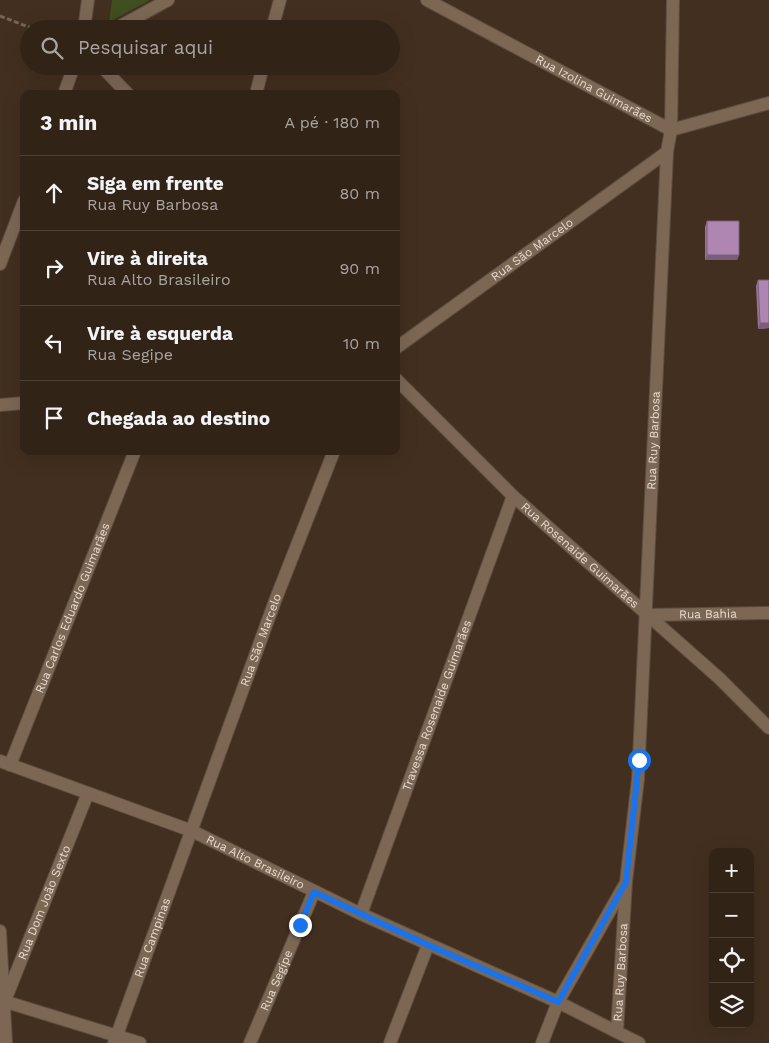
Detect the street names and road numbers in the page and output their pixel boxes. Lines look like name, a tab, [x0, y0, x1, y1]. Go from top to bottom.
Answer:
street label: Rua Izolina Guimarães	[533, 52, 655, 126]
street label: Rua São Marcelo	[488, 215, 576, 284]
street label: Rua Ruy Barbosa	[644, 391, 663, 490]
street label: Rua Rosenaide Guimarães	[518, 500, 642, 611]
street label: Rua Carlos Eduardo Guimarães	[32, 521, 113, 695]
street label: Rua São Marcelo	[238, 591, 284, 688]
street label: Rua Bahia	[679, 607, 737, 621]
street label: Travessa Rosenaide Guimarães	[399, 618, 474, 793]
street label: Rua Alto Brasileiro	[204, 832, 307, 892]
street label: Rua Dom João Sexto	[15, 843, 73, 962]
street label: Rua Campinas	[131, 896, 173, 979]
street label: Rua Ruy Barbosa	[611, 922, 631, 1022]
street label: Rua Segipe	[257, 948, 296, 1013]

